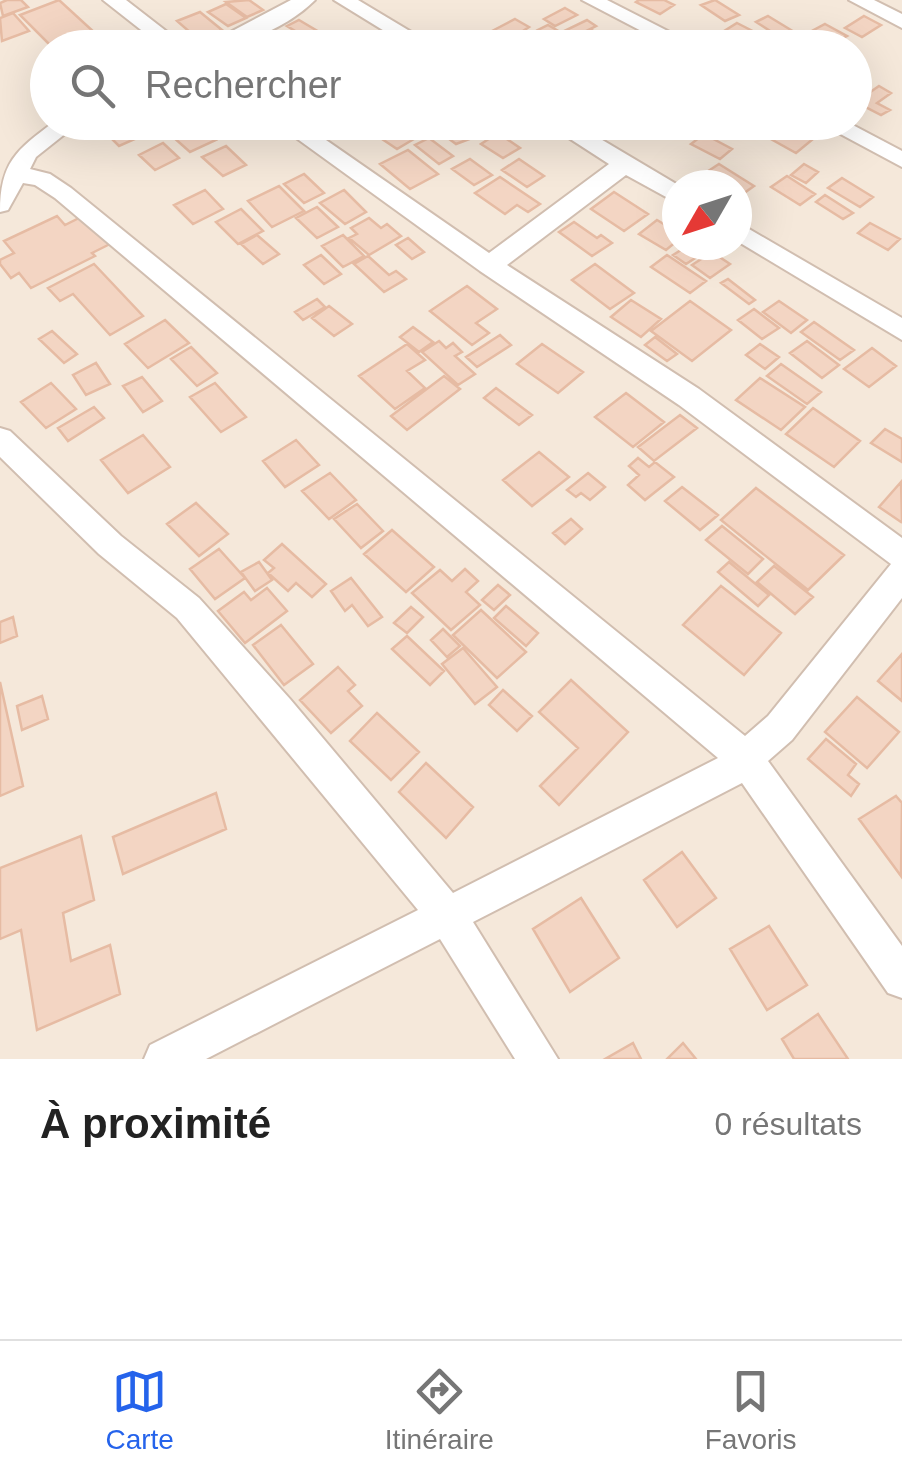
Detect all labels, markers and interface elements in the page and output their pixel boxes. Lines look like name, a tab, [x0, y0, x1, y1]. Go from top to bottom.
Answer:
search box	[30, 30, 872, 140]
icon: search	[65, 58, 120, 113]
text: Rechercher	[145, 64, 341, 106]
north arrow	[662, 170, 752, 260]
text: À proximité	[40, 1100, 271, 1147]
text: 0 résultats	[714, 1106, 862, 1142]
tab: Carte	[105, 1364, 174, 1456]
tab: Itinéraire	[385, 1364, 494, 1456]
tab: Favoris	[705, 1364, 797, 1456]

